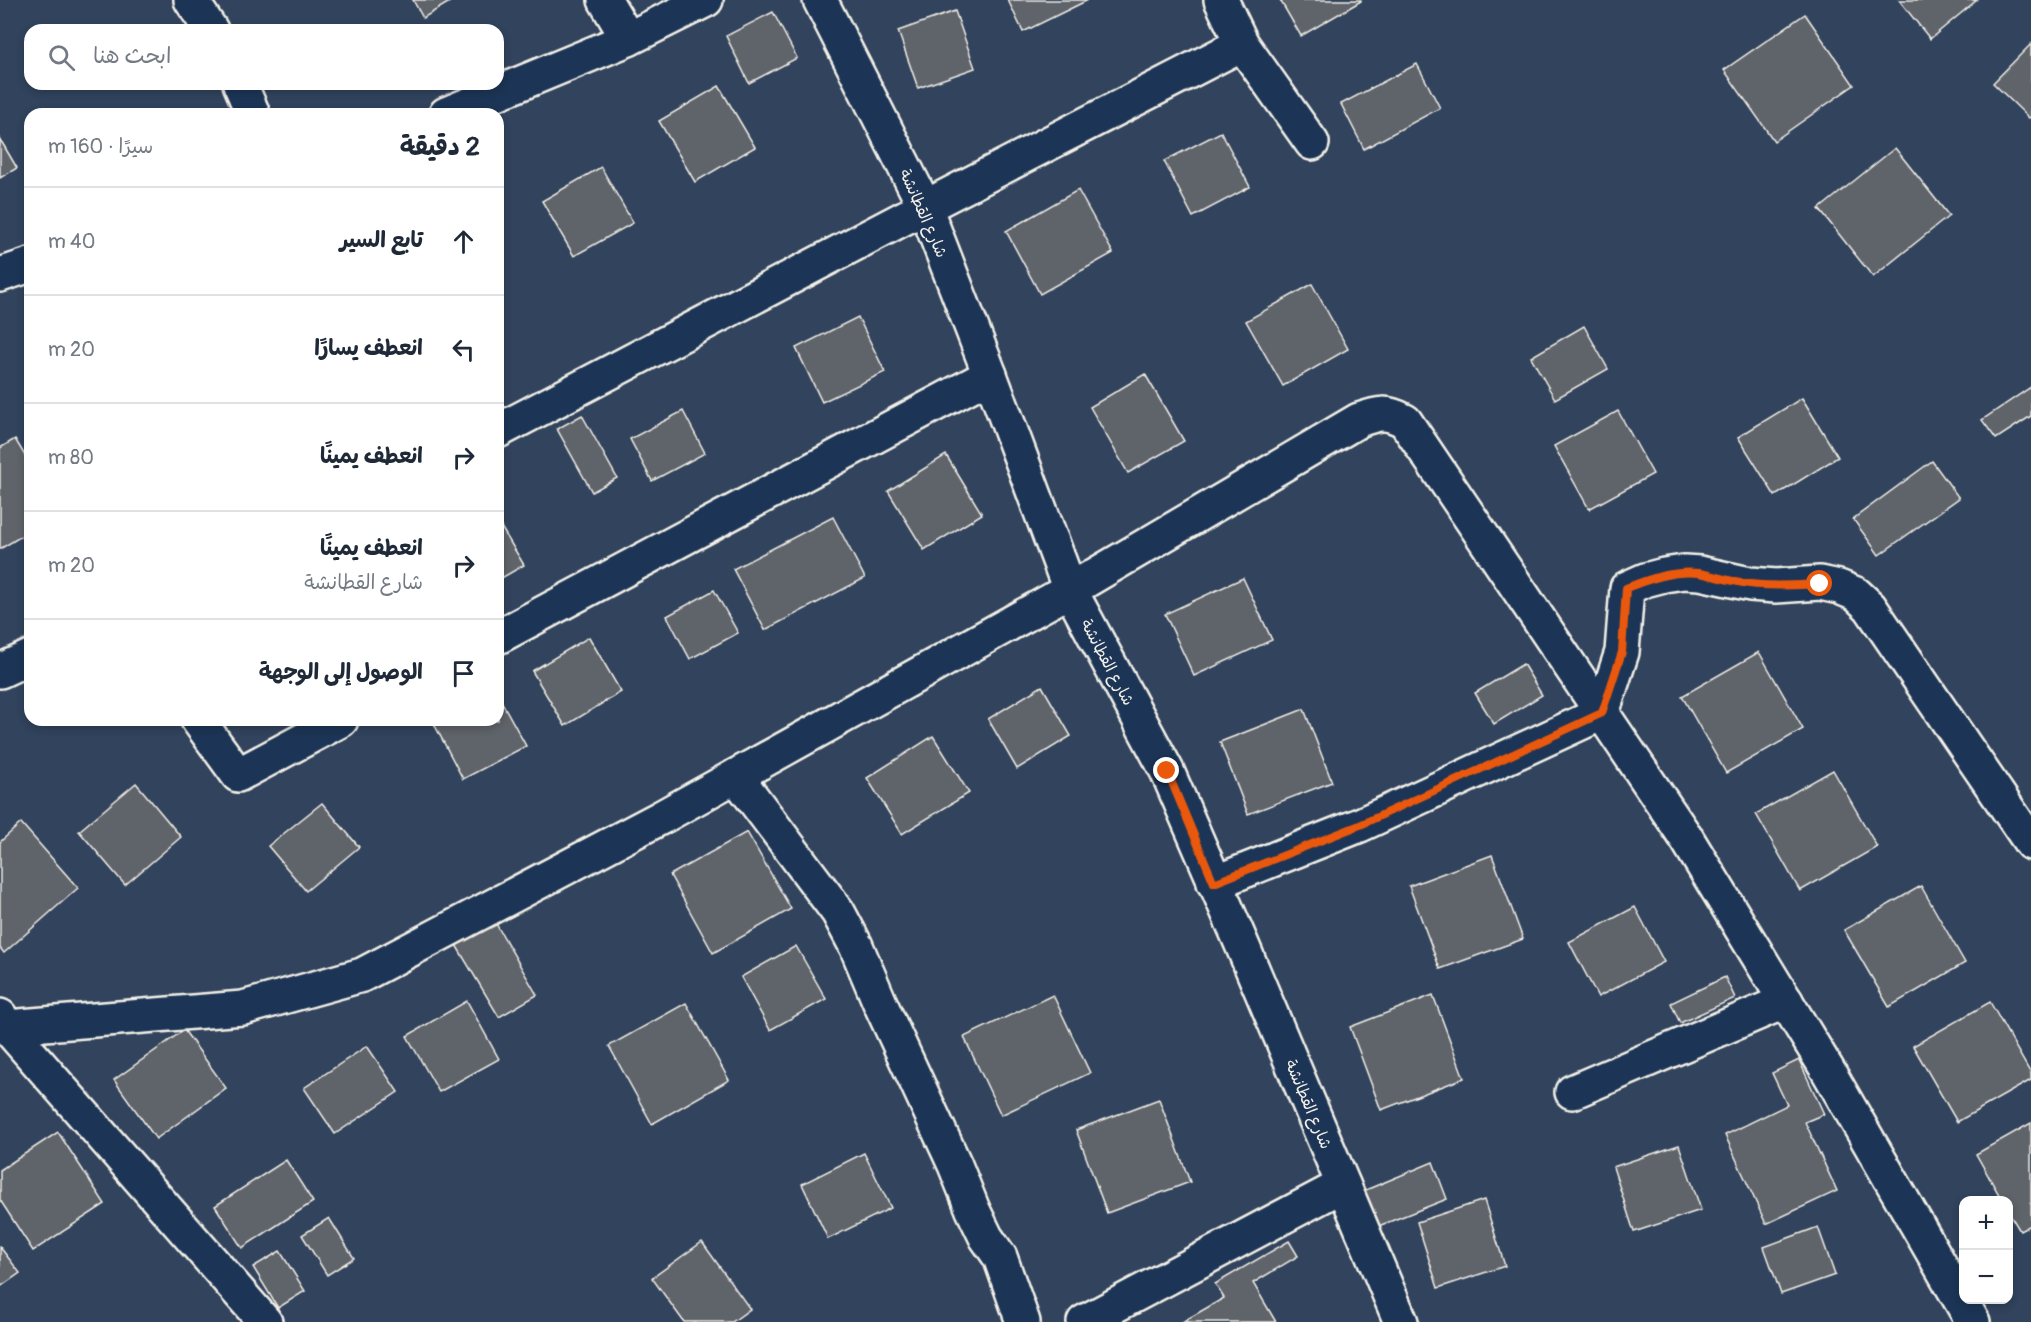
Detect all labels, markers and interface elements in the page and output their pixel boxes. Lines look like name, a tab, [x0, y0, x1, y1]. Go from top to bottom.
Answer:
search box	[24, 24, 504, 90]
icon: search	[45, 41, 78, 74]
text: ابحث هنا	[93, 42, 171, 70]
text: 2 دقيقة	[400, 131, 480, 163]
text: سيرًا · 160 m	[48, 134, 153, 159]
street label: شارع القطانشة	[894, 166, 952, 261]
icon: ahead	[447, 225, 480, 258]
text: تابع السير	[340, 226, 423, 254]
text: 40 m	[48, 229, 95, 254]
icon: left	[447, 333, 480, 366]
text: انعطف يسارًا	[314, 334, 423, 362]
text: 20 m	[48, 337, 95, 362]
icon: right	[447, 441, 480, 474]
text: انعطف يمينًا	[320, 442, 423, 470]
text: 80 m	[48, 445, 94, 470]
text: انعطف يمينًا	[320, 534, 423, 562]
icon: right	[447, 549, 480, 582]
text: 20 m	[48, 553, 95, 578]
text: شارع القطانشة	[304, 570, 423, 595]
route start	[1806, 570, 1832, 596]
street label: شارع القطانشة	[1075, 616, 1138, 710]
icon: arrive	[447, 657, 480, 690]
text: الوصول إلى الوجهة	[259, 658, 423, 686]
route end	[1153, 757, 1179, 783]
street label: شارع القطانشة	[1279, 1057, 1336, 1152]
map controls	[1959, 1196, 2013, 1304]
button: +	[1959, 1196, 2013, 1250]
button: −	[1959, 1250, 2013, 1304]

